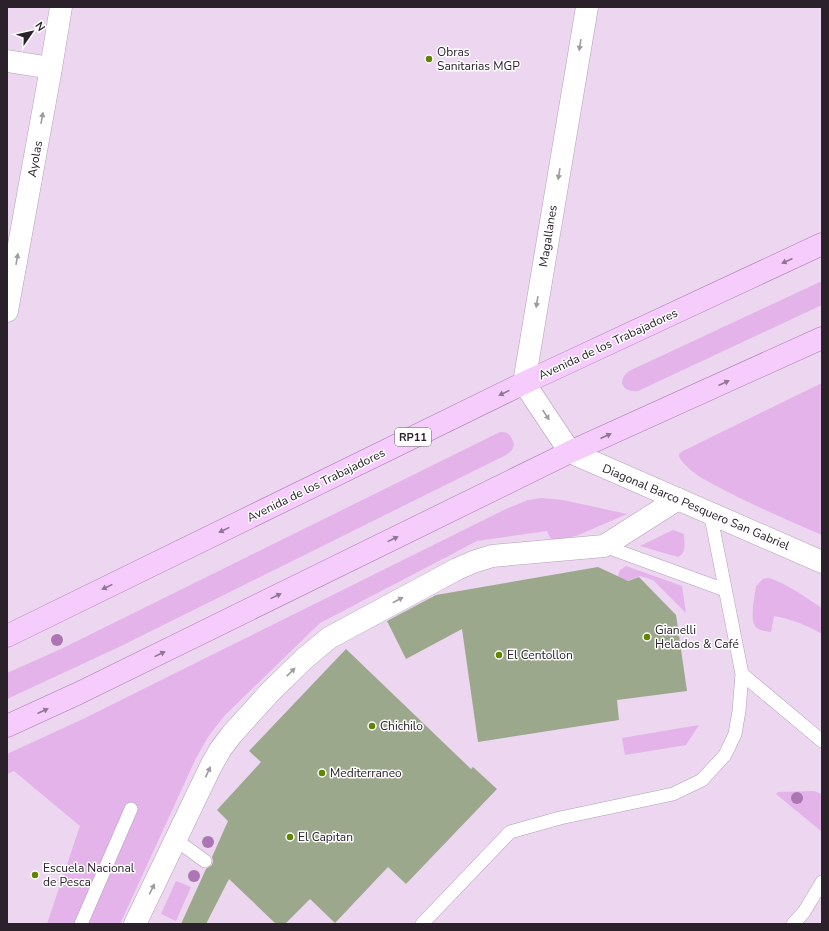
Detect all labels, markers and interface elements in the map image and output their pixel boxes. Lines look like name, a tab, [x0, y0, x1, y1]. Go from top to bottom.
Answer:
north arrow	[12, 12, 52, 52]
text: N	[31, 19, 48, 34]
one-way arrow	[577, 39, 583, 52]
place label: Obras Sanitarias MGP	[437, 44, 520, 74]
marker: Obras Sanitarias MGP	[424, 54, 434, 64]
one-way arrow	[40, 112, 46, 124]
street label: Ayolas	[24, 139, 46, 179]
one-way arrow	[556, 168, 562, 180]
street label: Magallanes	[535, 204, 561, 268]
one-way arrow	[14, 253, 20, 265]
one-way arrow	[781, 258, 792, 264]
one-way arrow	[534, 296, 540, 308]
street label: Avenida de los Trabajadores	[536, 305, 680, 383]
one-way arrow	[719, 379, 731, 385]
one-way arrow	[498, 389, 510, 396]
one-way arrow	[542, 409, 549, 421]
road number: RP11	[395, 428, 431, 446]
one-way arrow	[600, 433, 611, 439]
street label: Avenida de los Trabajadores	[244, 444, 388, 525]
street label: Diagonal Barco Pesquero San Gabriel	[600, 460, 792, 554]
one-way arrow	[218, 527, 229, 533]
one-way arrow	[387, 536, 399, 542]
one-way arrow	[101, 584, 113, 591]
one-way arrow	[271, 593, 282, 600]
one-way arrow	[392, 597, 404, 604]
place label: Gianelli Helados & Café	[655, 622, 739, 652]
marker: Gianelli Helados & Café	[642, 632, 652, 642]
place label: El Centollon	[507, 647, 573, 663]
marker: El Centollon	[494, 650, 504, 660]
one-way arrow	[154, 651, 165, 657]
one-way arrow	[286, 667, 296, 677]
one-way arrow	[37, 707, 49, 713]
place label: Chichilo	[380, 718, 423, 734]
marker: Chichilo	[367, 721, 377, 731]
place label: Mediterraneo	[330, 765, 402, 781]
one-way arrow	[205, 766, 211, 777]
marker: Mediterraneo	[317, 768, 327, 778]
place label: El Capitan	[298, 829, 353, 845]
marker: El Capitan	[285, 832, 295, 842]
place label: Escuela Nacional de Pesca	[43, 860, 135, 890]
marker: Escuela Nacional de Pesca	[30, 870, 40, 880]
one-way arrow	[149, 883, 155, 895]

